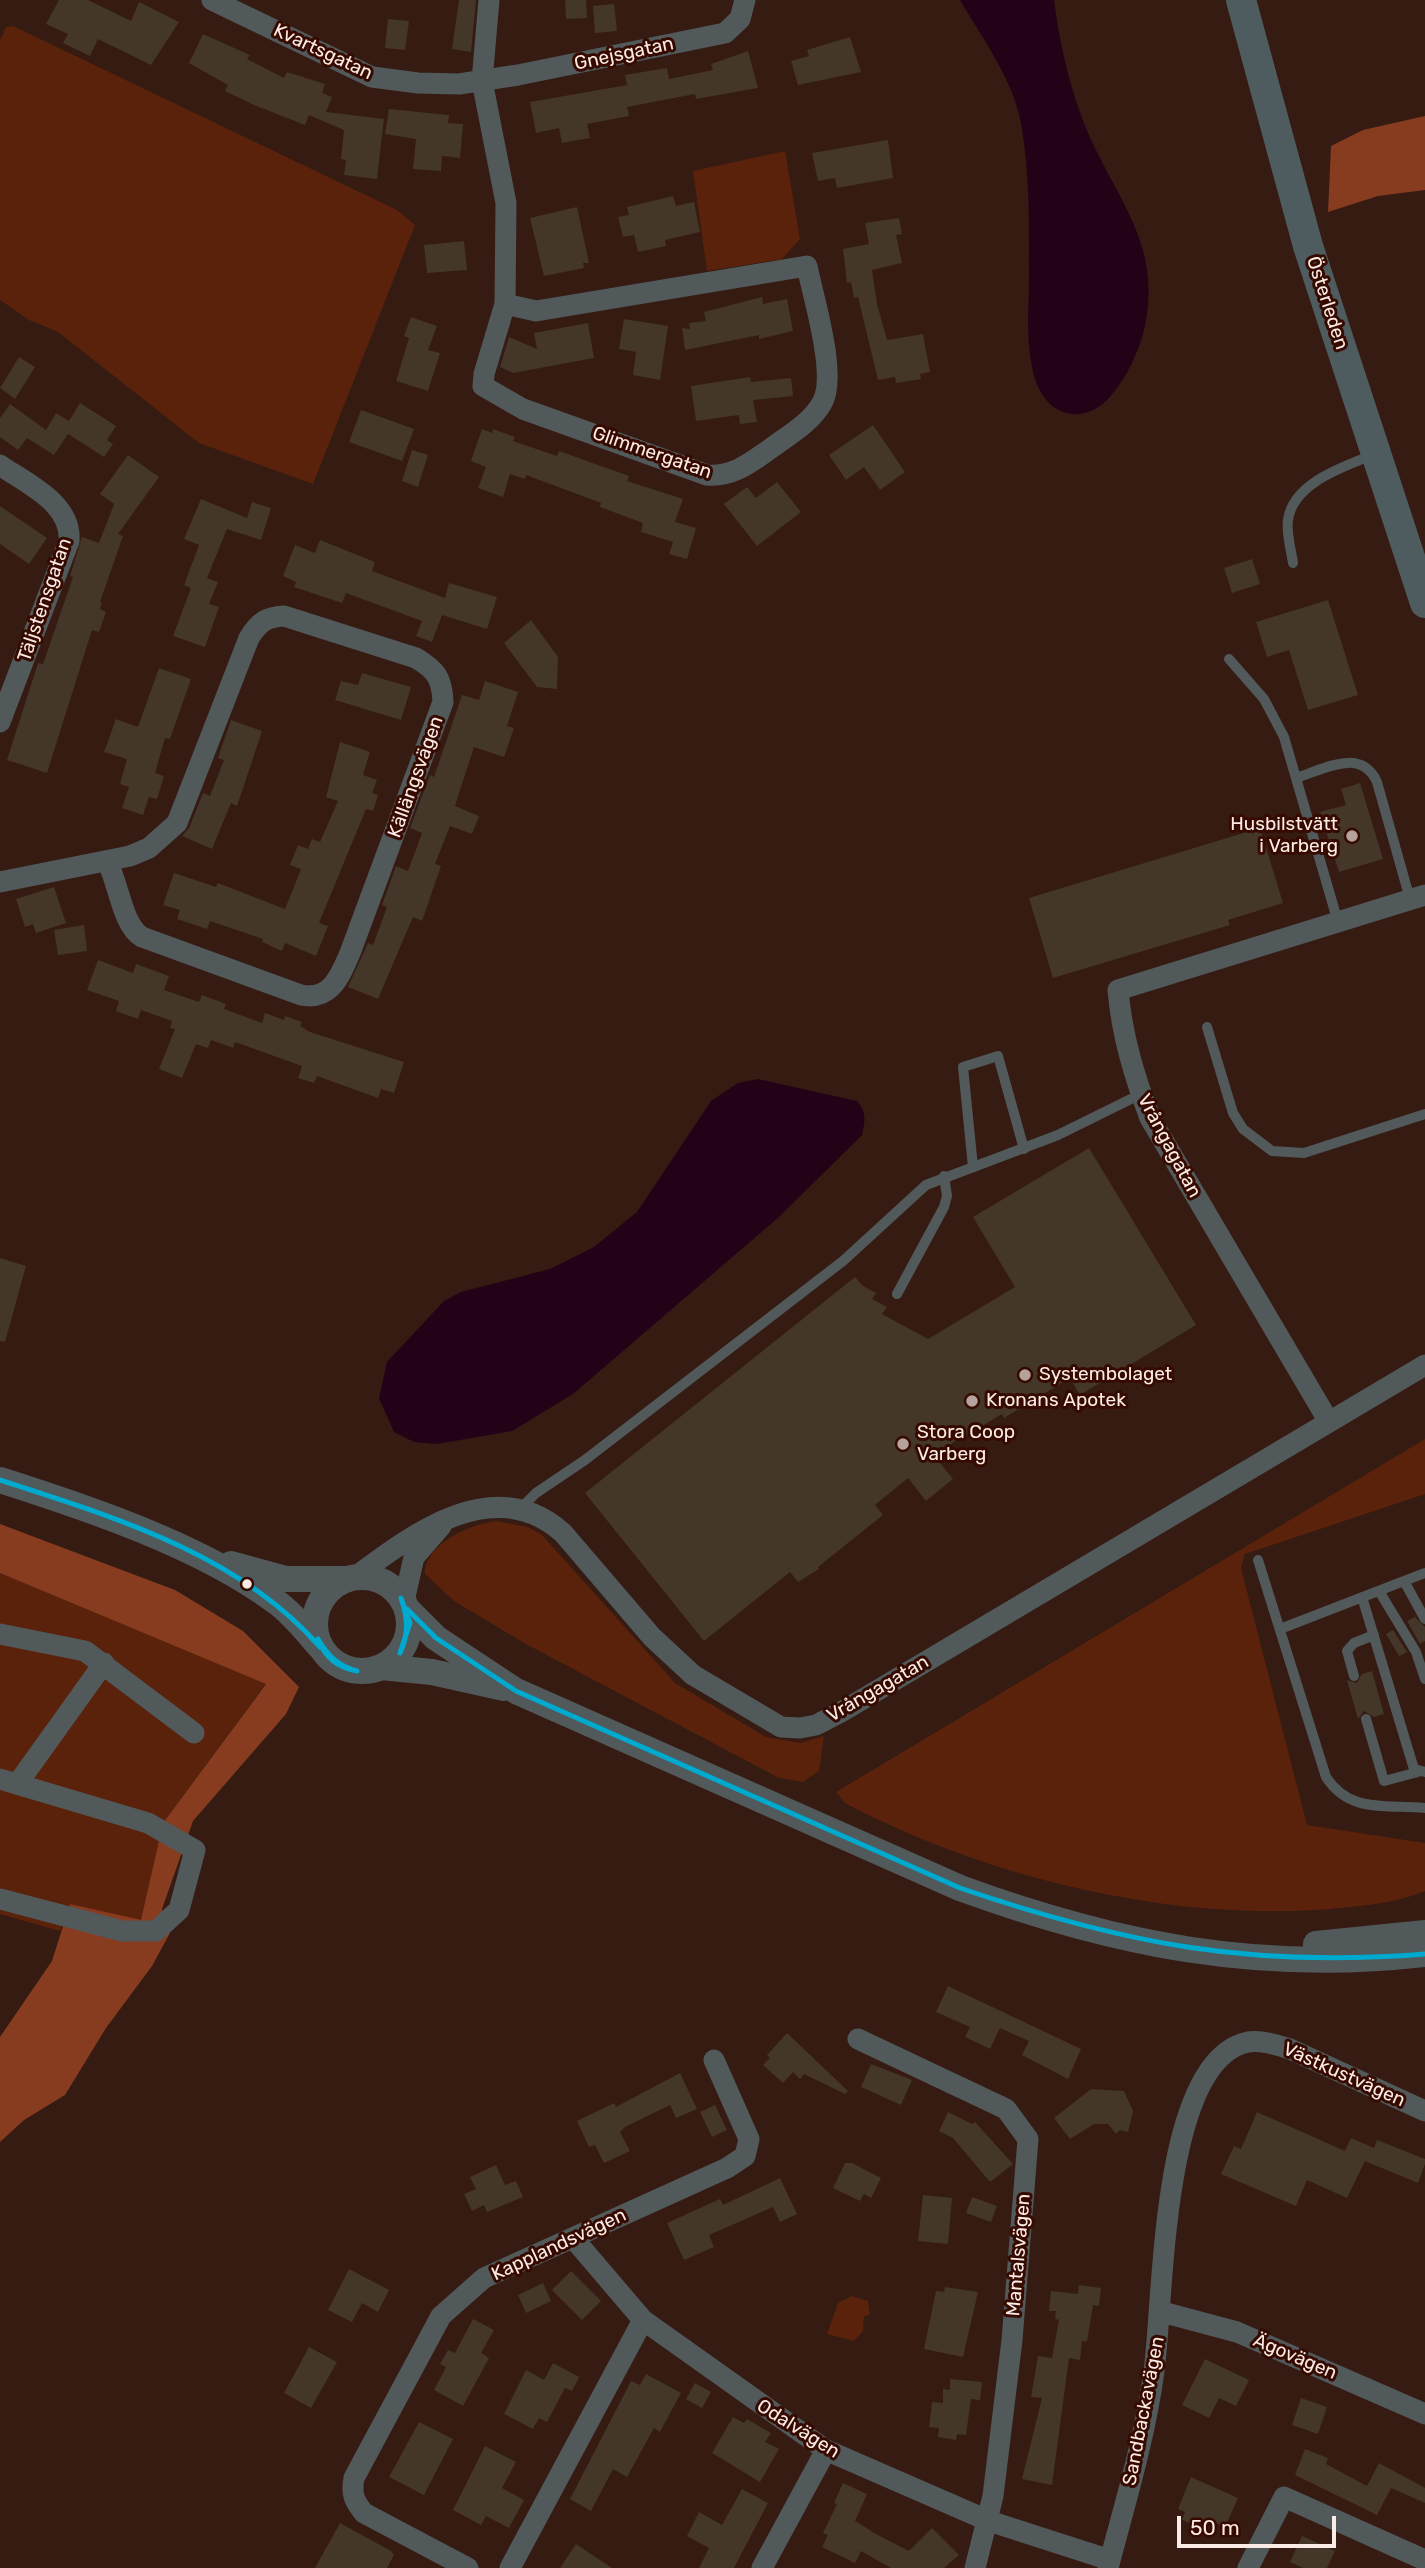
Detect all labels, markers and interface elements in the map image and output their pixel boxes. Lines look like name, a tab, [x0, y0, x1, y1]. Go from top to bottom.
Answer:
street label: Kvartsgatan	[270, 19, 376, 85]
street label: Gnejsgatan	[572, 32, 676, 76]
street label: Österleden	[1301, 254, 1353, 352]
street label: Glimmergatan	[589, 422, 715, 484]
street label: Täljstensgatan	[13, 535, 77, 665]
street label: Källängsvägen	[383, 713, 449, 841]
place label: Husbilstvätt i Varberg	[1230, 814, 1338, 858]
marker: Husbilstvätt i Varberg	[1344, 828, 1360, 844]
street label: Vrångagatan	[1132, 1090, 1206, 1202]
place label: Systembolaget	[1039, 1364, 1172, 1386]
marker: Systembolaget	[1017, 1367, 1033, 1383]
place label: Kronans Apotek	[986, 1390, 1126, 1412]
marker: Kronans Apotek	[964, 1393, 980, 1409]
place label: Stora Coop Varberg	[917, 1422, 1015, 1466]
marker: Stora Coop Varberg	[895, 1436, 911, 1452]
unlabelled marker	[240, 1577, 254, 1591]
street label: Vrångagatan	[823, 1651, 933, 1727]
street label: Västkustvägen	[1279, 2038, 1409, 2112]
street label: Mantalsvägen	[1002, 2193, 1036, 2317]
street label: Kapplandsvägen	[488, 2204, 630, 2286]
street label: Ägovägen	[1250, 2329, 1340, 2385]
street label: Sandbackavägen	[1118, 2334, 1170, 2488]
street label: Odalvägen	[752, 2395, 844, 2463]
scale bar	[1180, 2502, 1339, 2546]
text: 50 m	[1190, 2515, 1240, 2540]

